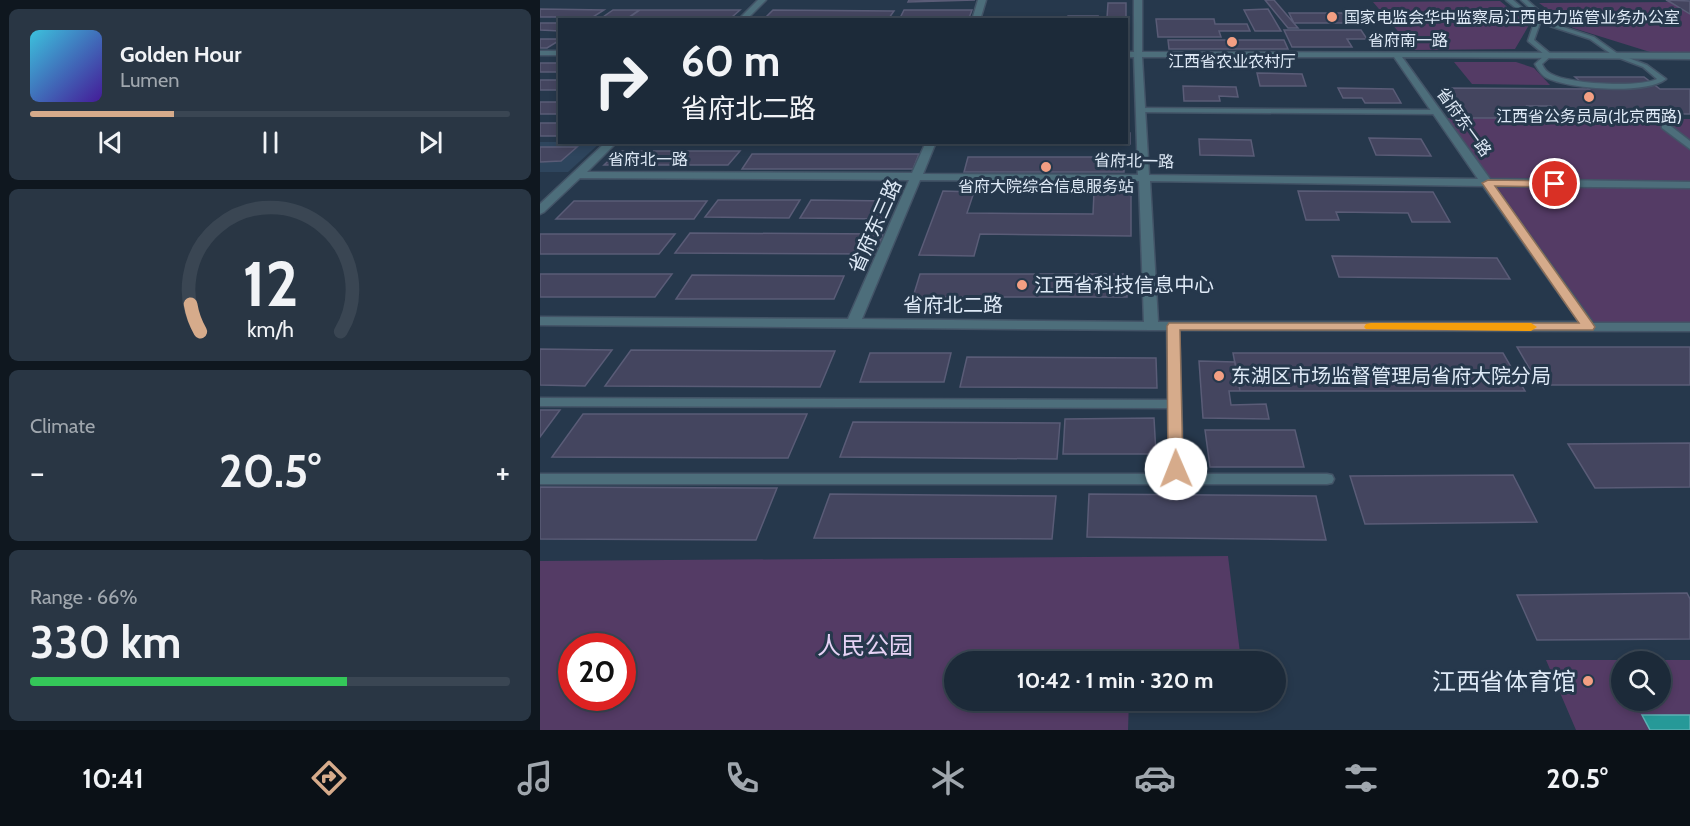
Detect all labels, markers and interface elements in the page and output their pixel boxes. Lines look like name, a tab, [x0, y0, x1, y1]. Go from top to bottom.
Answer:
place label: 国家电监会华中监察局江西电力监管业务办公室	[1344, 8, 1680, 27]
marker: 国家电监会华中监察局江西电力监管业务办公室	[1325, 10, 1339, 24]
street label: 省府南一路	[1368, 31, 1448, 50]
text: 60 m	[681, 35, 780, 87]
marker: 江西省农业农村厅	[1225, 35, 1239, 49]
text: Golden Hour	[120, 41, 241, 68]
icon: right	[582, 42, 660, 120]
place label: 江西省农业农村厅	[1168, 52, 1296, 71]
text: Lumen	[120, 68, 179, 92]
street label: 省府东一路	[1433, 84, 1495, 160]
marker: 江西省公务员局(北京西路)	[1582, 90, 1596, 104]
text: 省府北二路	[681, 92, 816, 125]
place label: 江西省公务员局(北京西路)	[1496, 107, 1682, 126]
icon: previous	[94, 126, 127, 159]
icon: pause	[254, 126, 287, 159]
icon: next	[414, 126, 447, 159]
street label: 省府北一路	[608, 150, 688, 169]
street label: 省府北一路	[1094, 151, 1174, 171]
pin	[1529, 158, 1580, 209]
marker: 省府大院综合信息服务站	[1039, 160, 1053, 174]
icon: arrive	[1538, 167, 1571, 200]
street label: 省府东三路	[844, 175, 906, 277]
place label: 省府大院综合信息服务站	[958, 177, 1134, 196]
text: 12	[242, 246, 298, 322]
place label: 江西省科技信息中心	[1034, 273, 1214, 297]
marker: 江西省科技信息中心	[1015, 278, 1029, 292]
street label: 省府北二路	[903, 293, 1003, 317]
text: km/h	[247, 316, 293, 342]
place label: 东湖区市场监督管理局省府大院分局	[1231, 364, 1551, 388]
marker: 东湖区市场监督管理局省府大院分局	[1212, 369, 1226, 383]
text: Climate	[30, 414, 95, 438]
position arrow	[1144, 437, 1208, 501]
text: 20.5°	[219, 444, 321, 498]
text: −	[30, 452, 45, 492]
text: +	[495, 452, 510, 492]
text: Range · 66%	[30, 585, 137, 609]
text: 330 km	[30, 615, 181, 669]
park label: 人民公园	[817, 631, 913, 660]
speed limit sign: 20	[558, 633, 636, 711]
map controls	[1611, 651, 1671, 711]
button: search	[1611, 651, 1671, 711]
text: 10:42 · 1 min · 320 m	[1017, 667, 1213, 694]
place label: 江西省体育馆	[1432, 667, 1576, 696]
marker: 江西省体育馆	[1581, 674, 1595, 688]
icon: directions	[308, 757, 350, 799]
icon: music	[514, 757, 556, 799]
icon: phone	[721, 757, 763, 799]
icon: climate	[927, 757, 969, 799]
icon: car	[1134, 757, 1176, 799]
icon: filters	[1340, 757, 1382, 799]
text: 10:41	[82, 762, 144, 795]
text: 20.5°	[1546, 762, 1608, 795]

